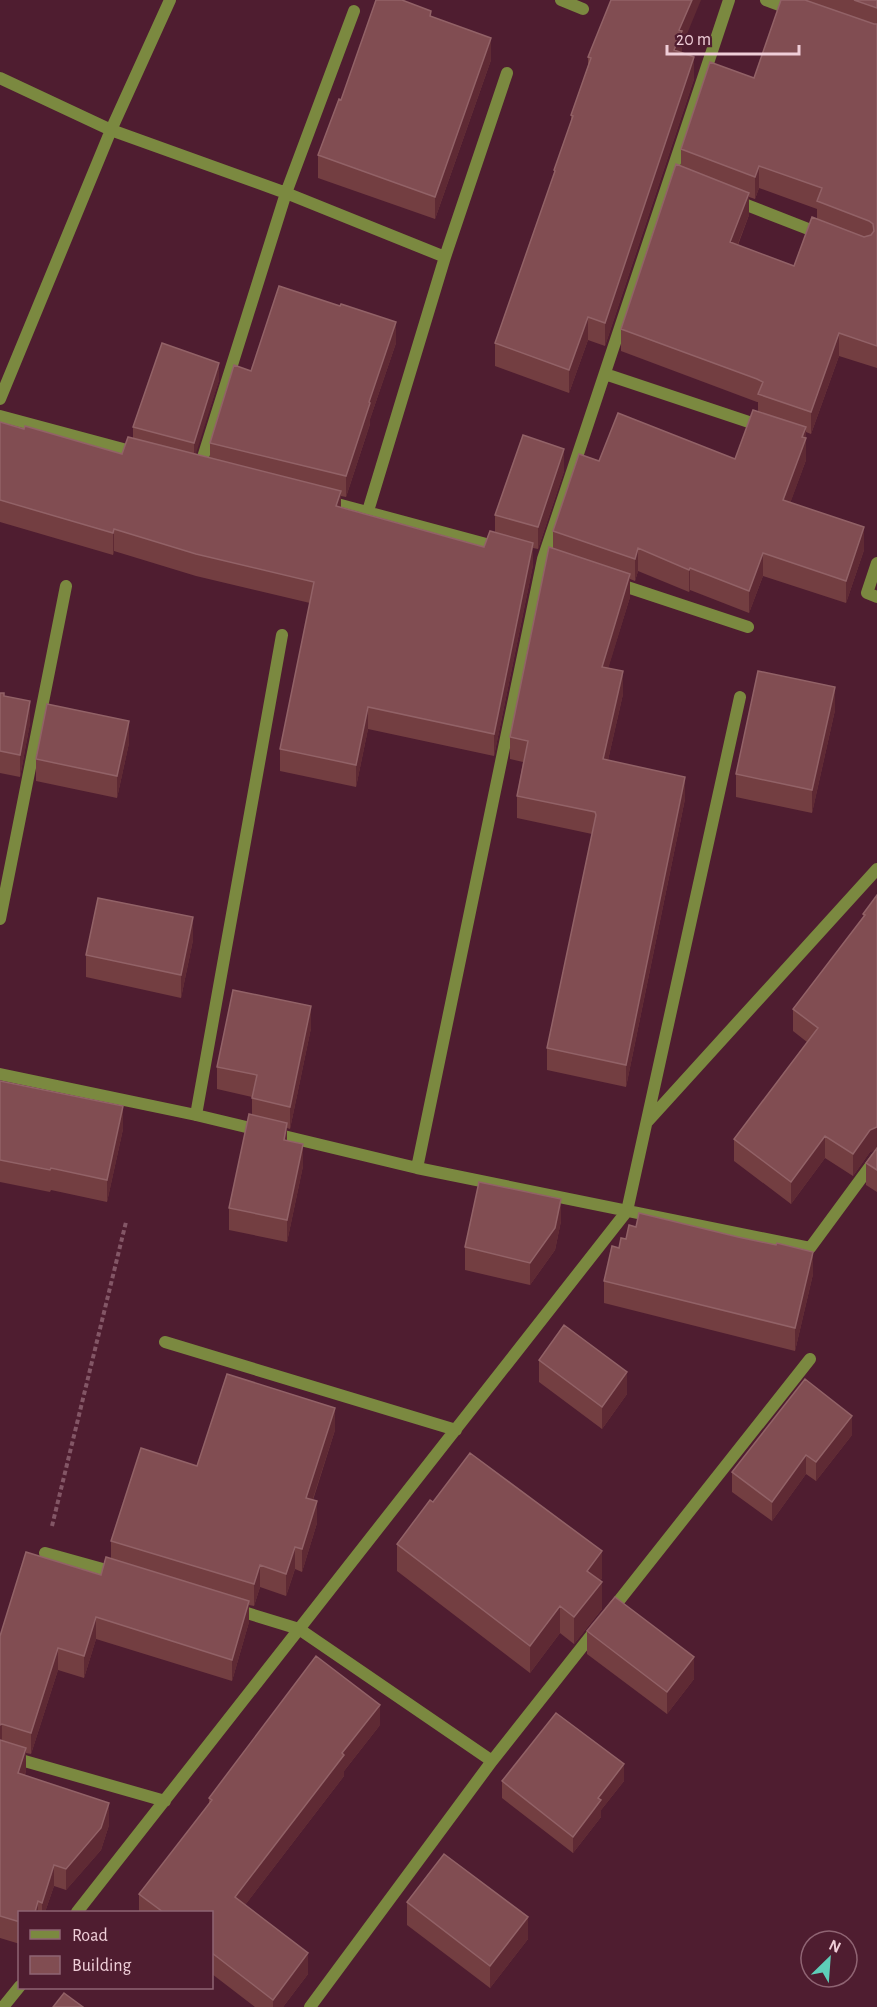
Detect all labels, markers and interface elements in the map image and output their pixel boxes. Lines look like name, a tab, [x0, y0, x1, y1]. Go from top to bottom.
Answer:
scale bar	[667, 18, 799, 56]
text: 20 m	[676, 31, 711, 49]
legend	[18, 1911, 213, 1989]
text: Road	[72, 1927, 108, 1945]
north arrow	[799, 1929, 859, 1989]
text: N	[826, 1937, 843, 1956]
text: Building	[72, 1957, 132, 1975]

